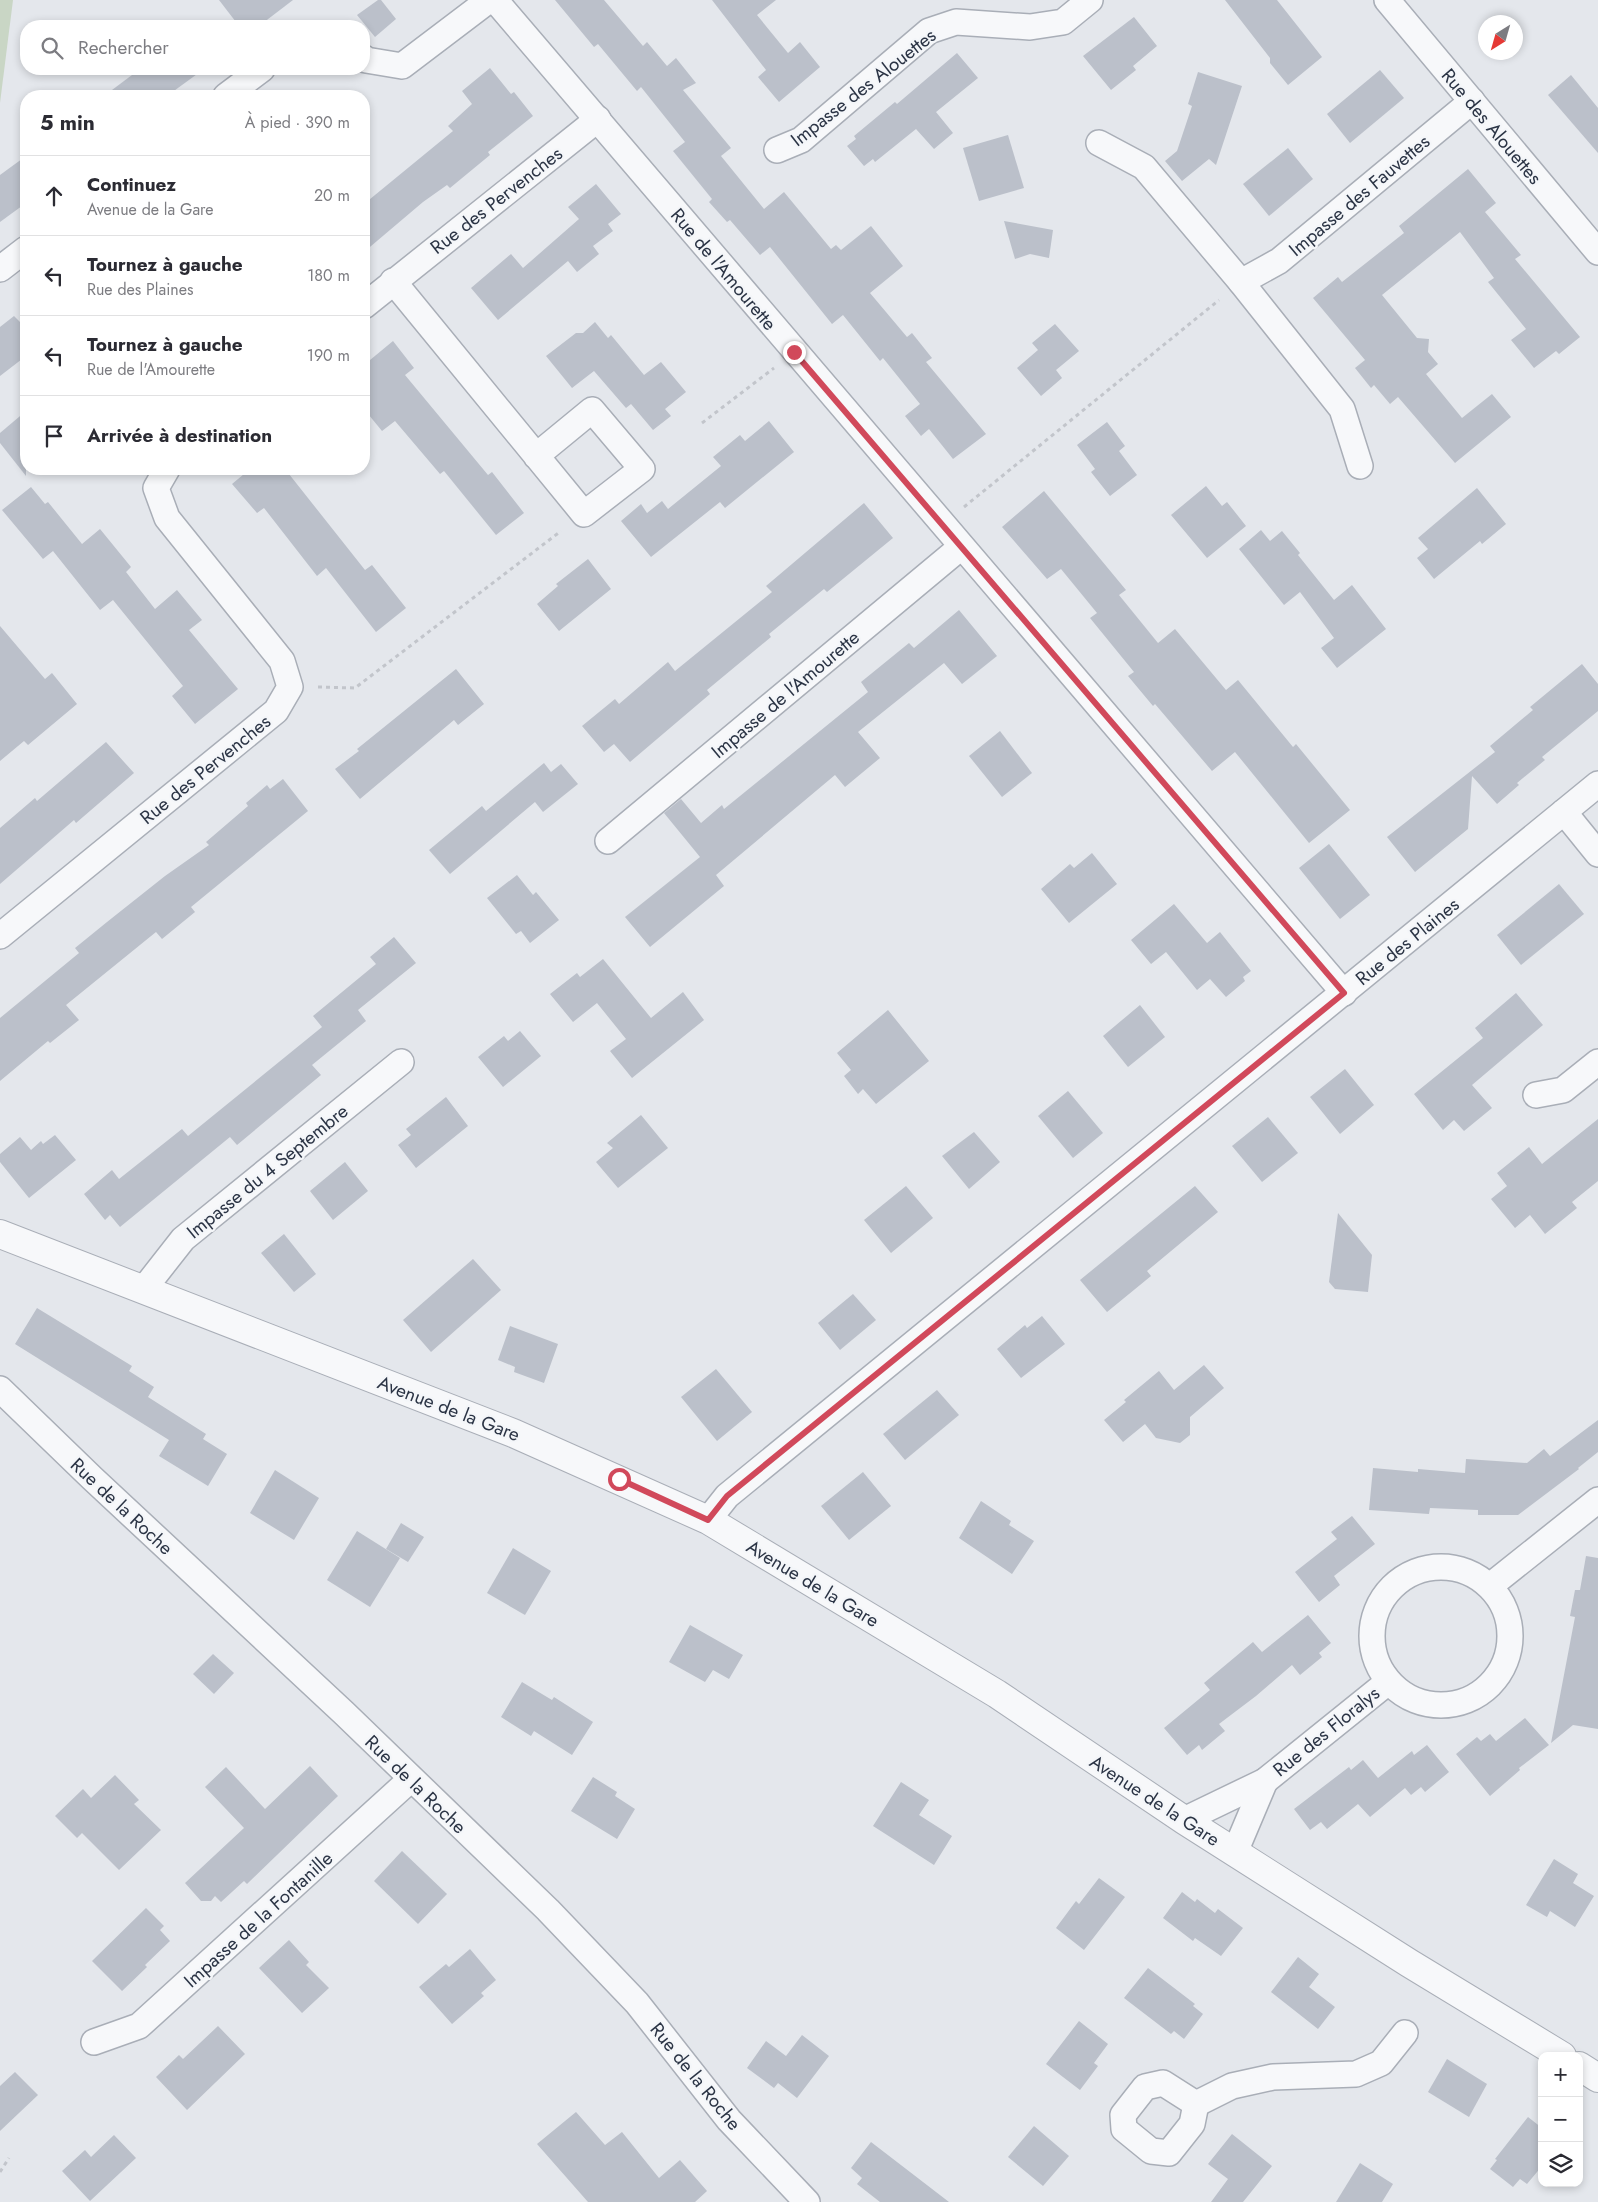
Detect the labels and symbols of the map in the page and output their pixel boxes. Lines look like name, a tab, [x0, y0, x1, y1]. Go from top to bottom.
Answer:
north arrow	[1478, 15, 1523, 60]
street label: Impasse des Alouettes	[785, 22, 942, 153]
street label: Rue des Alouettes	[1435, 63, 1548, 190]
street label: Impasse des Fauvettes	[1283, 128, 1436, 263]
street label: Rue des Pervenches	[425, 140, 568, 261]
street label: Rue de l'Amourette	[664, 202, 783, 336]
route end	[783, 341, 806, 364]
street label: Impasse de l'Amourette	[705, 624, 865, 765]
street label: Rue des Pervenches	[134, 708, 277, 831]
street label: Rue des Plaines	[1350, 891, 1465, 992]
street label: Impasse du 4 Septembre	[181, 1098, 354, 1245]
street label: Avenue de la Gare	[374, 1369, 524, 1448]
street label: Rue de la Roche	[64, 1452, 179, 1561]
route start	[608, 1468, 631, 1491]
street label: Avenue de la Gare	[741, 1533, 884, 1634]
street label: Rue des Floralys	[1267, 1680, 1386, 1783]
street label: Rue de la Roche	[359, 1729, 472, 1840]
street label: Avenue de la Gare	[1084, 1748, 1225, 1853]
street label: Impasse de la Fontanille	[178, 1845, 339, 1994]
street label: Rue de la Roche	[644, 2017, 748, 2136]

